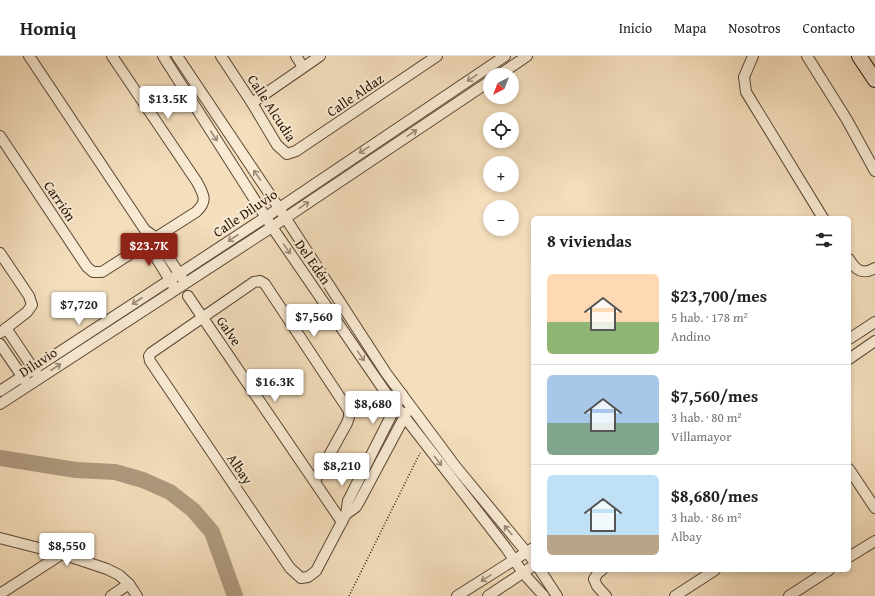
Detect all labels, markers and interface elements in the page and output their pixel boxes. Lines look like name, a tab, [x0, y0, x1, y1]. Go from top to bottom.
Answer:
text: Homiq	[20, 14, 76, 42]
text: Inicio	[619, 18, 652, 38]
text: Mapa	[674, 18, 706, 38]
text: Nosotros	[728, 18, 781, 38]
text: Contacto	[803, 18, 855, 38]
north arrow	[483, 68, 519, 104]
map controls	[483, 68, 519, 236]
street label: Calle Aldaz	[323, 69, 387, 121]
street label: Calle Alcudia	[243, 71, 301, 146]
one-way arrow	[467, 74, 478, 82]
pin: $13.5K	[135, 86, 201, 120]
text: $13.5K	[149, 89, 187, 108]
button: locate	[483, 112, 519, 148]
one-way arrow	[406, 128, 418, 136]
one-way arrow	[210, 130, 218, 141]
one-way arrow	[359, 146, 370, 154]
button: +	[483, 156, 519, 192]
one-way arrow	[253, 170, 261, 181]
street label: Carrión	[39, 177, 81, 225]
street label: Calle Diluvio	[209, 184, 281, 242]
one-way arrow	[298, 200, 310, 208]
button: −	[483, 200, 519, 236]
text: 8 viviendas	[547, 228, 632, 253]
icon: filters	[813, 229, 835, 251]
pin: $23.7K	[116, 233, 182, 267]
one-way arrow	[228, 234, 239, 242]
street label: Del Edén	[290, 235, 336, 289]
text: $23.7K	[130, 236, 168, 255]
one-way arrow	[283, 244, 291, 255]
text: $23,700/mes	[671, 283, 767, 308]
icon: home	[579, 290, 627, 338]
pin: $7,720	[46, 292, 112, 326]
text: $7,720	[60, 295, 98, 314]
one-way arrow	[132, 297, 143, 305]
pin: $7,560	[281, 304, 347, 338]
text: $7,560	[295, 307, 333, 326]
text: 5 hab. · 178 m²	[671, 308, 748, 327]
street label: Galve	[212, 312, 246, 350]
text: Andino	[671, 327, 711, 346]
street label: Diluvio	[15, 342, 61, 382]
one-way arrow	[357, 351, 365, 362]
one-way arrow	[50, 363, 61, 371]
pin: $16.3K	[242, 369, 308, 403]
text: $16.3K	[256, 372, 294, 391]
text: $7,560/mes	[671, 383, 758, 408]
pin: $8,680	[340, 391, 406, 425]
icon: home	[579, 391, 627, 439]
text: $8,680	[354, 394, 392, 413]
text: 3 hab. · 80 m²	[671, 408, 742, 427]
text: Villamayor	[671, 427, 732, 446]
street label: Albay	[222, 450, 258, 488]
pin: $8,210	[309, 453, 375, 487]
one-way arrow	[434, 455, 443, 466]
text: $8,210	[323, 456, 361, 475]
text: $8,680/mes	[671, 483, 758, 508]
icon: home	[579, 491, 627, 539]
text: 3 hab. · 86 m²	[671, 508, 742, 527]
one-way arrow	[504, 524, 513, 535]
text: Albay	[671, 527, 702, 546]
pin: $8,550	[34, 533, 100, 567]
text: $8,550	[48, 536, 86, 555]
one-way arrow	[481, 574, 492, 582]

